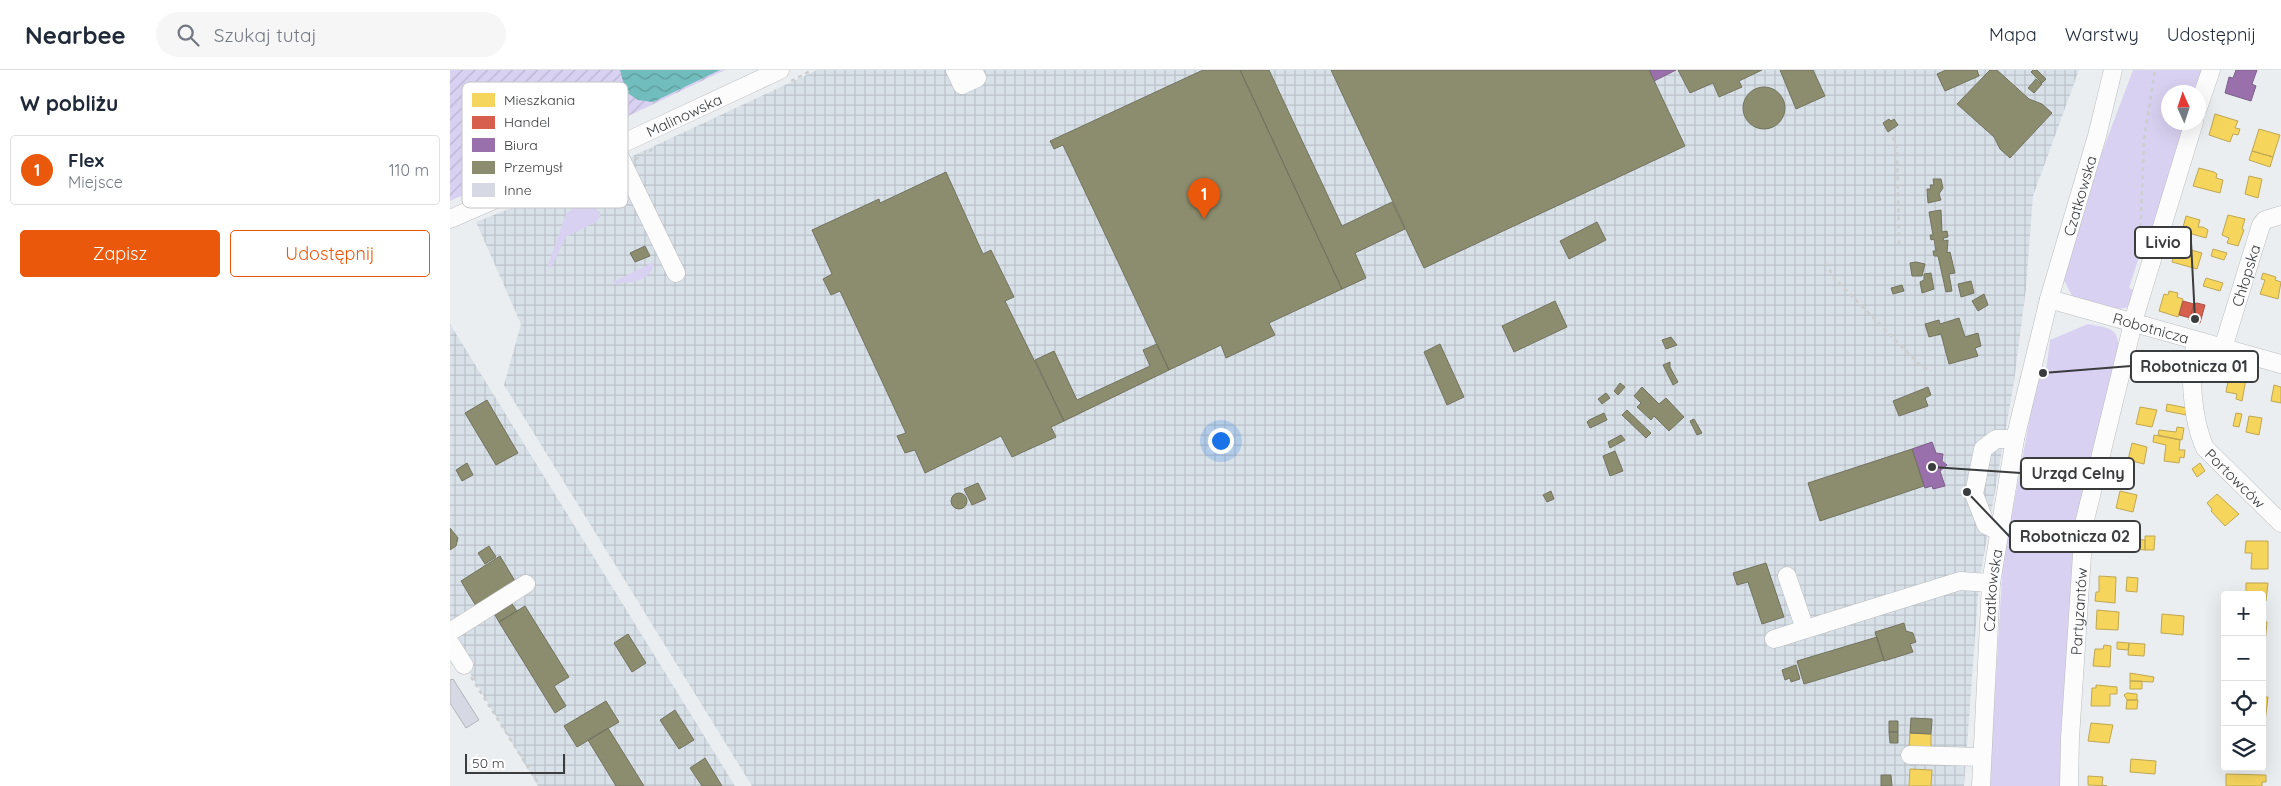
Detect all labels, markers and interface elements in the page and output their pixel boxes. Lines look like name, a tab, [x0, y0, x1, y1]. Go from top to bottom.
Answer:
search box	[156, 12, 506, 57]
text: Nearbee	[25, 20, 126, 50]
icon: search	[174, 21, 202, 49]
text: Szukaj tutaj	[214, 23, 317, 47]
text: Mapa	[1989, 23, 2037, 46]
text: Warstwy	[2065, 23, 2139, 46]
text: Udostępnij	[2167, 23, 2256, 46]
legend	[462, 82, 628, 208]
north arrow	[2161, 85, 2206, 130]
street label: Malinowska	[643, 89, 725, 141]
text: W pobliżu	[20, 90, 118, 116]
text: Mieszkania	[504, 91, 575, 109]
text: Handel	[504, 113, 550, 131]
text: Biura	[504, 136, 538, 154]
text: Flex	[68, 148, 104, 172]
street label: Czatkowska	[2059, 153, 2100, 238]
text: Przemysł	[504, 158, 563, 176]
text: 1	[34, 160, 40, 180]
text: 110 m	[389, 160, 429, 180]
text: Miejsce	[68, 172, 123, 192]
pin: 1	[1188, 178, 1220, 219]
text: Inne	[504, 181, 532, 199]
callout: Livio	[2135, 227, 2191, 258]
button: Zapisz	[20, 230, 220, 277]
button: Udostępnij	[230, 230, 430, 277]
text: Livio	[2145, 232, 2181, 252]
street label: Chłopska	[2227, 242, 2264, 309]
street label: Robotnicza	[2111, 308, 2191, 347]
callout: Robotnicza 01	[2131, 351, 2258, 382]
text: Robotnicza 01	[2140, 356, 2248, 376]
your location	[1208, 428, 1234, 454]
street label: Portowców	[2201, 444, 2270, 512]
callout: Urząd Celny	[2021, 458, 2134, 489]
text: Urząd Celny	[2031, 463, 2125, 483]
callout: Robotnicza 02	[2010, 521, 2140, 552]
text: Robotnicza 02	[2020, 526, 2130, 546]
street label: Czatkowska	[1979, 548, 2006, 632]
street label: Partyzantów	[2066, 567, 2091, 656]
map controls	[2221, 591, 2266, 771]
button: +	[2221, 591, 2266, 636]
button: −	[2221, 636, 2266, 681]
button: locate	[2221, 681, 2266, 726]
button: layers	[2221, 726, 2266, 771]
scale bar	[465, 751, 565, 774]
text: 50 m	[472, 754, 505, 772]

